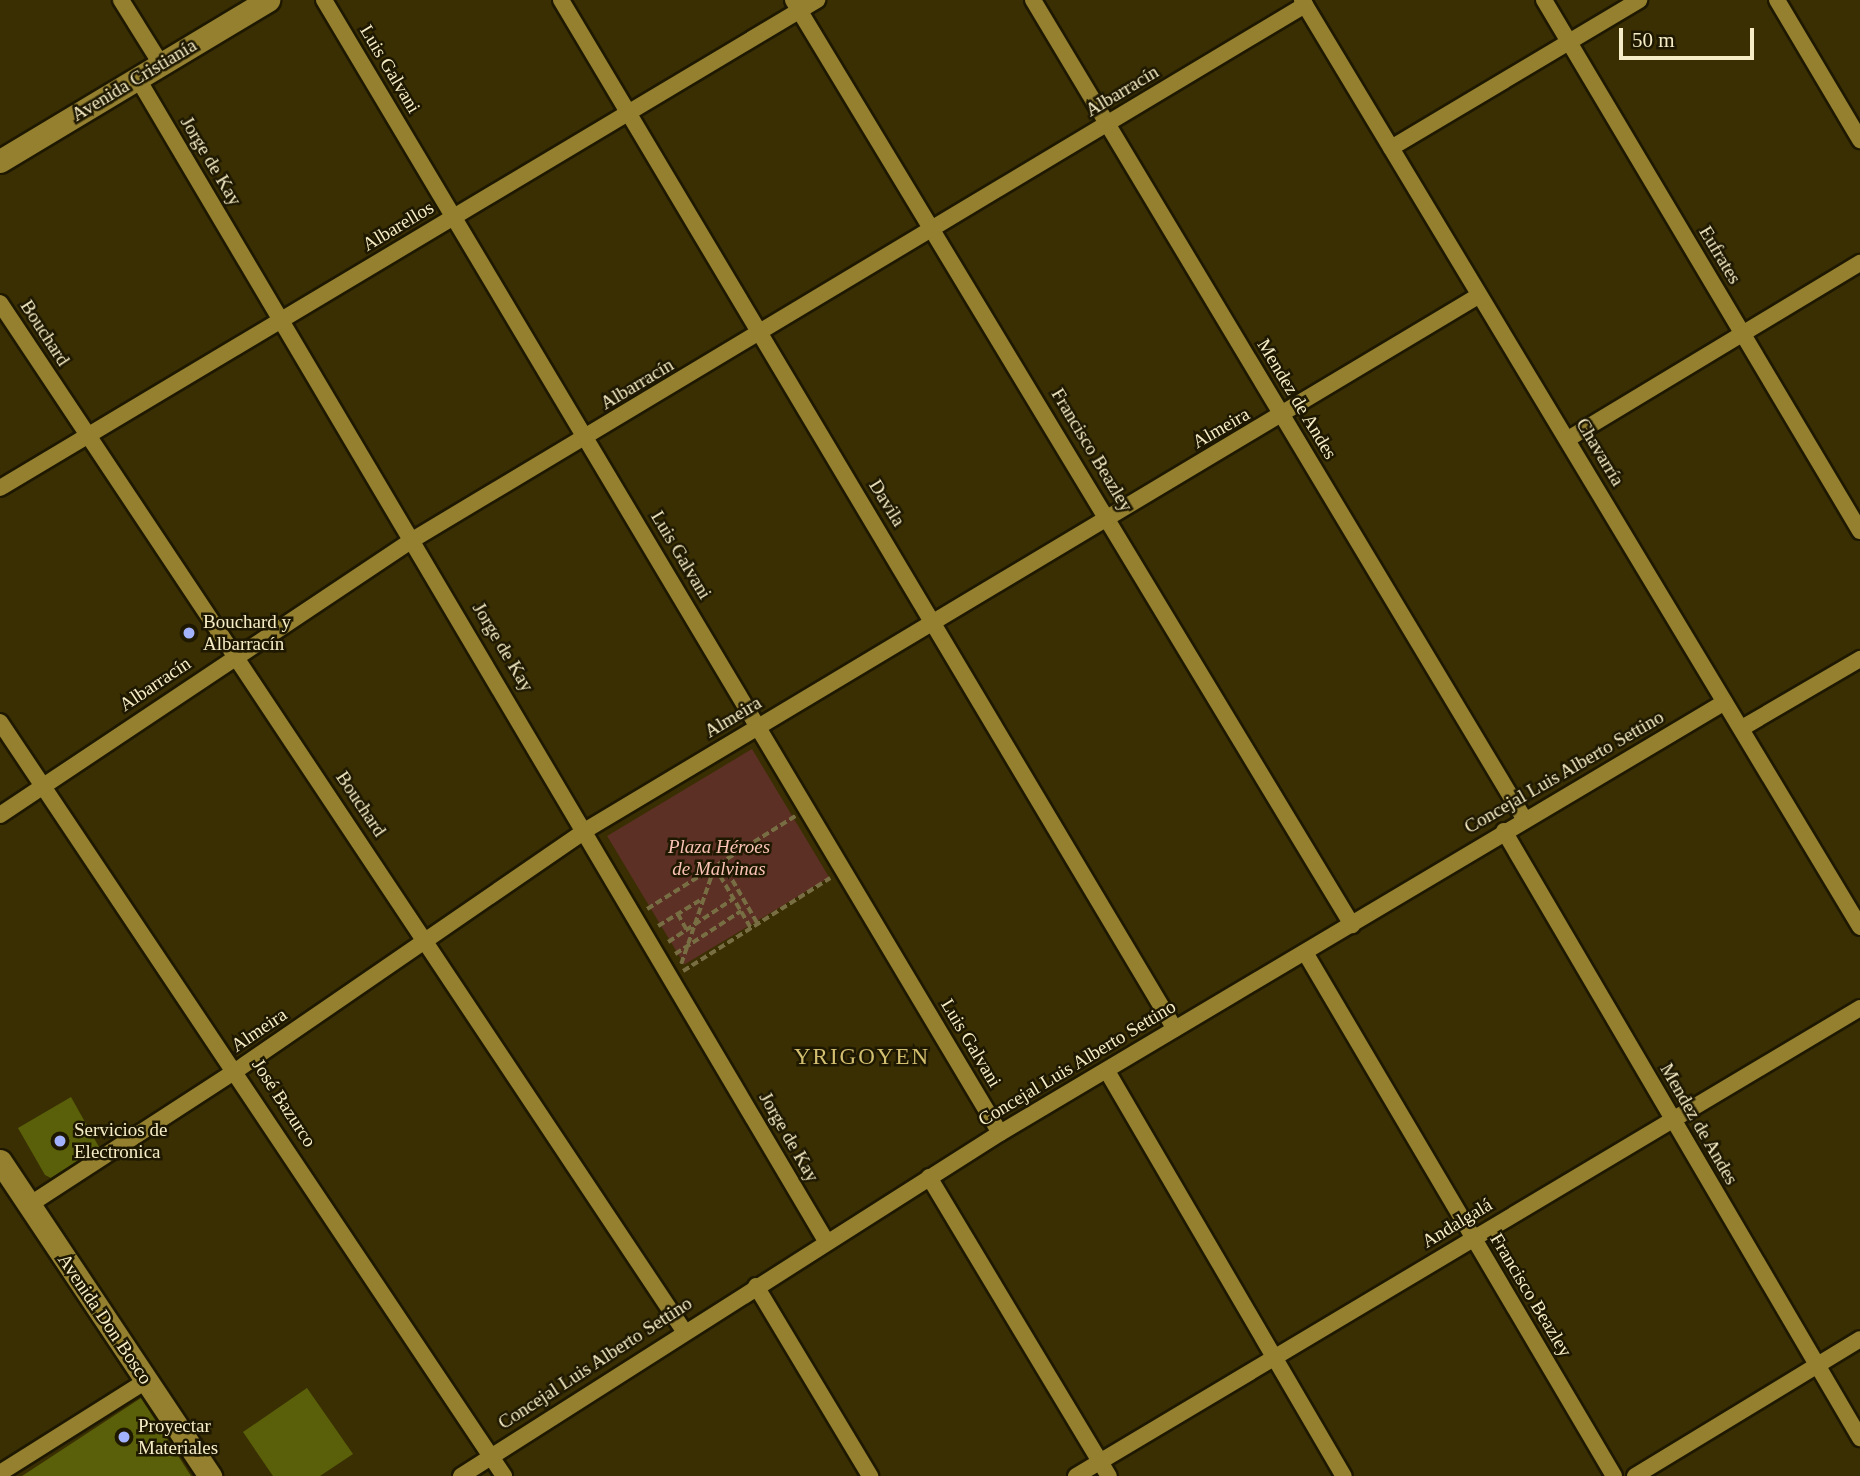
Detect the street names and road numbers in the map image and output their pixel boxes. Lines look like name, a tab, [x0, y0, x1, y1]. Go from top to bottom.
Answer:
street label: Luis Galvani	[355, 21, 425, 117]
street label: Avenida Cristianía	[67, 34, 201, 126]
street label: Albarracín	[1081, 60, 1163, 122]
street label: Jorge de Kay	[176, 112, 246, 210]
street label: Albarellos	[358, 196, 438, 256]
street label: Eufrates	[1694, 222, 1746, 288]
street label: Bouchard	[15, 296, 75, 370]
street label: Mendez de Andes	[1252, 334, 1342, 464]
street label: Albarracín	[596, 353, 678, 415]
street label: Francisco Beazley	[1046, 384, 1138, 516]
street label: Almeira	[1188, 403, 1254, 453]
street label: Chavarría	[1571, 414, 1629, 490]
street label: Davila	[864, 475, 910, 531]
street label: Luis Galvani	[646, 507, 716, 603]
street label: Jorge de Kay	[468, 598, 538, 696]
street label: Albarracín	[115, 652, 195, 716]
street label: Almeira	[700, 691, 766, 743]
street label: Concejal Luis Alberto Settino	[1460, 705, 1668, 839]
street label: Bouchard	[331, 767, 391, 841]
street label: Luis Galvani	[936, 995, 1006, 1091]
street label: Concejal Luis Alberto Settino	[974, 995, 1180, 1131]
street label: Almeira	[227, 1003, 291, 1057]
street label: José Bazurco	[247, 1055, 321, 1151]
street label: Mendez de Andes	[1655, 1059, 1743, 1189]
street label: Jorge de Kay	[754, 1088, 824, 1186]
street label: Andalgalá	[1418, 1193, 1496, 1253]
street label: Francisco Beazley	[1485, 1229, 1577, 1361]
street label: Avenida Don Bosco	[53, 1249, 157, 1389]
street label: Concejal Luis Alberto Settino	[493, 1292, 697, 1434]

